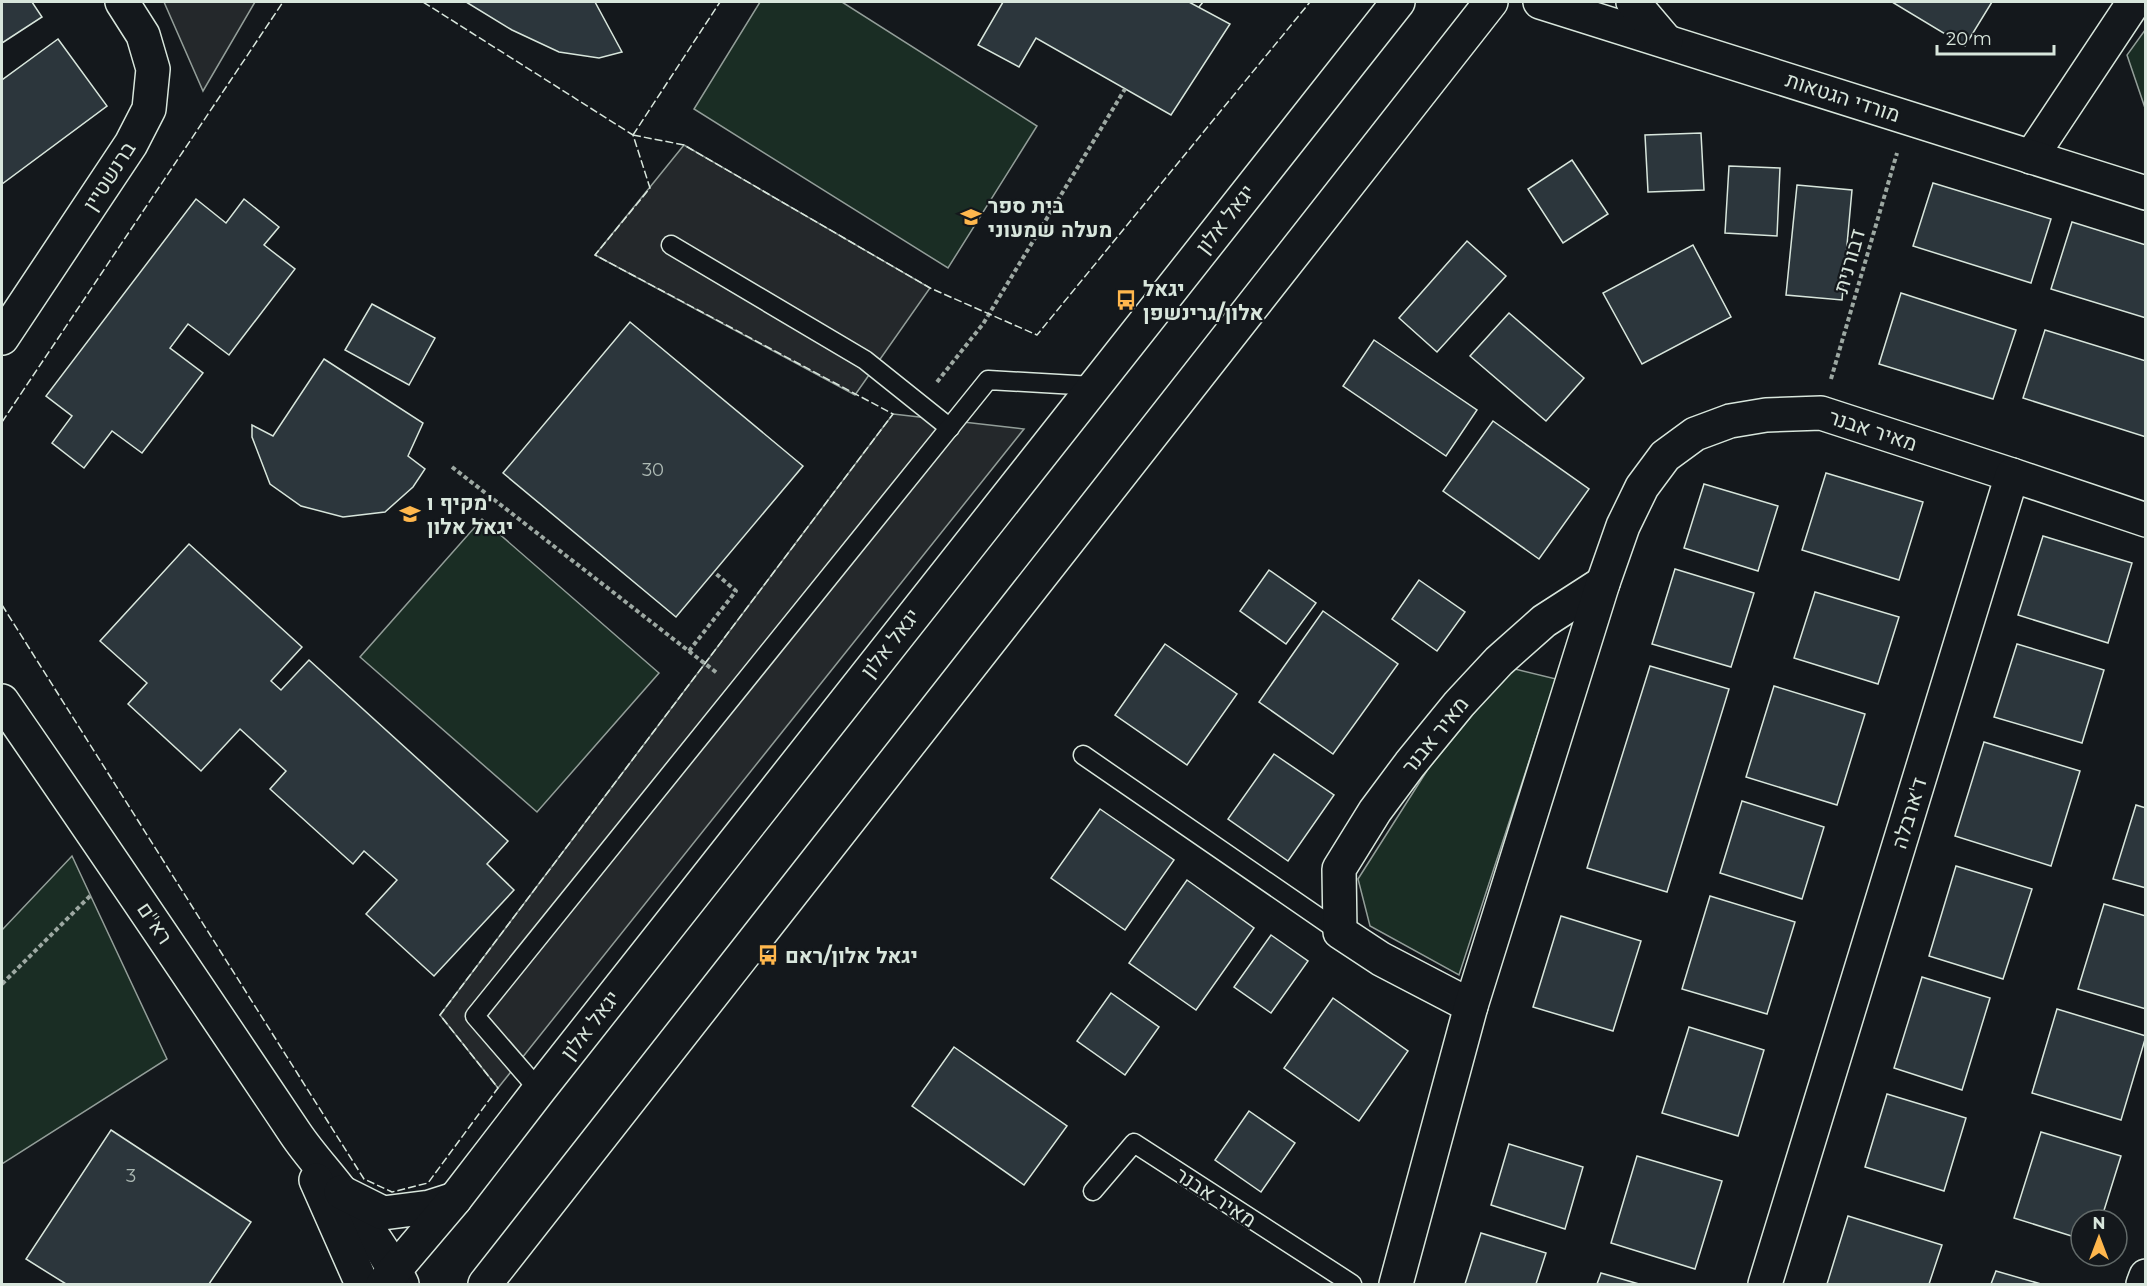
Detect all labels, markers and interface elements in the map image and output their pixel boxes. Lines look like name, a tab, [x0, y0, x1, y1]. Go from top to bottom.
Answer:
scale bar	[1937, 18, 2054, 56]
text: 20 m	[1946, 28, 1992, 50]
street label: מורדי הגטאות	[1783, 67, 1903, 127]
street label: ברנשטיין	[77, 137, 141, 215]
street label: יגאל אלון	[1190, 180, 1260, 258]
place label: בית ספר מעלה שמעוני	[988, 193, 1112, 242]
school or university icon: בית ספר מעלה שמעוני	[959, 205, 983, 229]
street label: דבורנית	[1828, 226, 1870, 296]
place label: יגאל אלון/גרינשפן	[1143, 276, 1264, 325]
bus stop icon: יגאל אלון/גרינשפן	[1114, 288, 1138, 312]
street label: מאיר אבנר	[1826, 404, 1920, 456]
house number: 30	[642, 459, 664, 481]
place label: מקיף ו' יגאל אלון	[427, 490, 513, 539]
school or university icon: מקיף ו' יגאל אלון	[398, 502, 422, 526]
street label: יגאל אלון	[855, 604, 925, 682]
street label: מאיר אבנר	[1397, 692, 1473, 778]
street label: ד'ארבלה	[1886, 774, 1932, 852]
street label: רא"ם	[132, 897, 178, 949]
bus stop icon: יגאל אלון/ראם	[756, 943, 780, 967]
place label: יגאל אלון/ראם	[785, 943, 918, 968]
street label: יגאל אלון	[555, 986, 625, 1064]
street label: מאיר אבנר	[1171, 1162, 1261, 1232]
house number: 3	[126, 1165, 136, 1187]
north arrow	[2069, 1208, 2129, 1268]
text: N	[2093, 1214, 2105, 1233]

